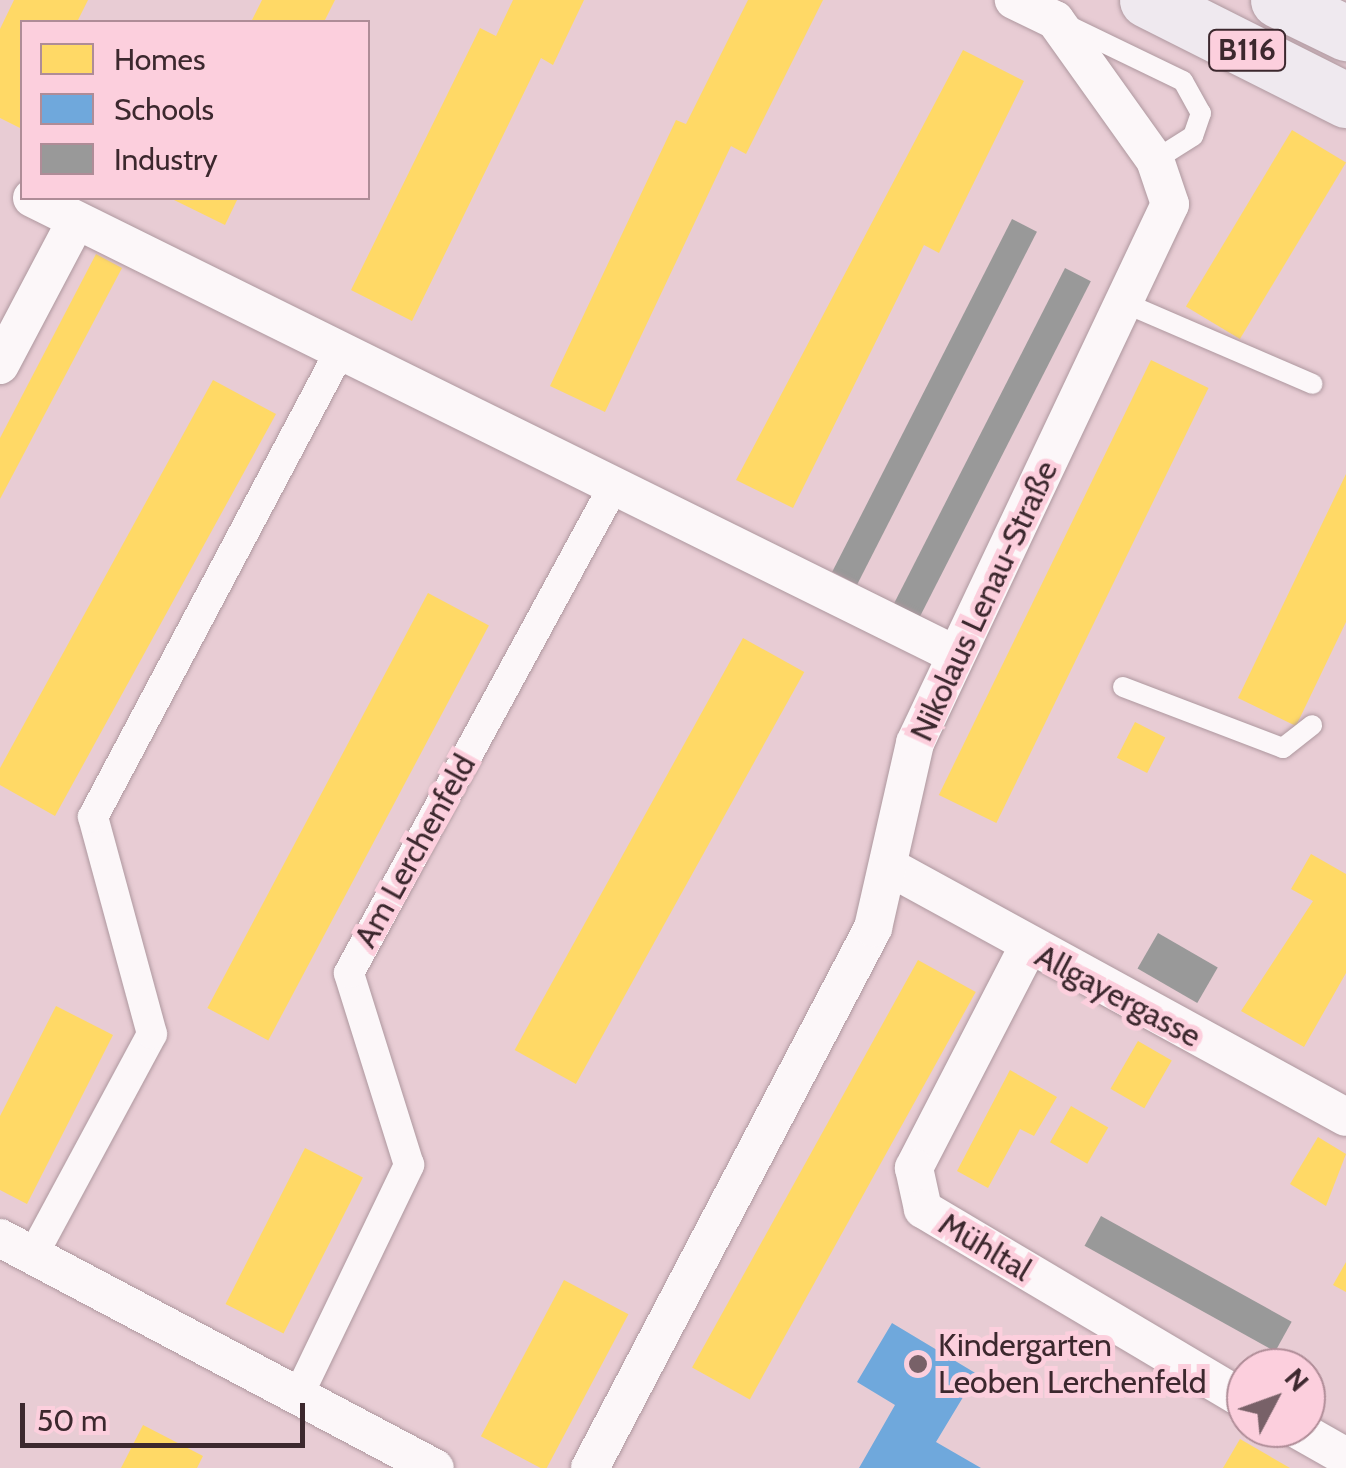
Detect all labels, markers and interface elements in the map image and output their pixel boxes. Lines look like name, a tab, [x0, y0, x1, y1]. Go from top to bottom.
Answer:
legend	[20, 20, 370, 200]
road number: B116	[1207, 25, 1287, 75]
text: Homes	[114, 41, 205, 78]
text: Schools	[114, 91, 214, 128]
text: Industry	[114, 141, 218, 178]
street label: Nikolaus Lenau-Straße	[902, 455, 1066, 747]
street label: Am Lerchenfeld	[346, 748, 484, 954]
street label: Allgayergasse	[1029, 936, 1207, 1056]
street label: Mühltal	[932, 1205, 1038, 1289]
place label: Kindergarten Leoben Lerchenfeld	[938, 1327, 1207, 1402]
north arrow	[1226, 1348, 1326, 1448]
marker: Kindergarten Leoben Lerchenfeld	[907, 1353, 929, 1375]
text: N	[1278, 1361, 1316, 1398]
scale bar	[25, 1383, 310, 1445]
text: 50 m	[37, 1402, 107, 1439]

